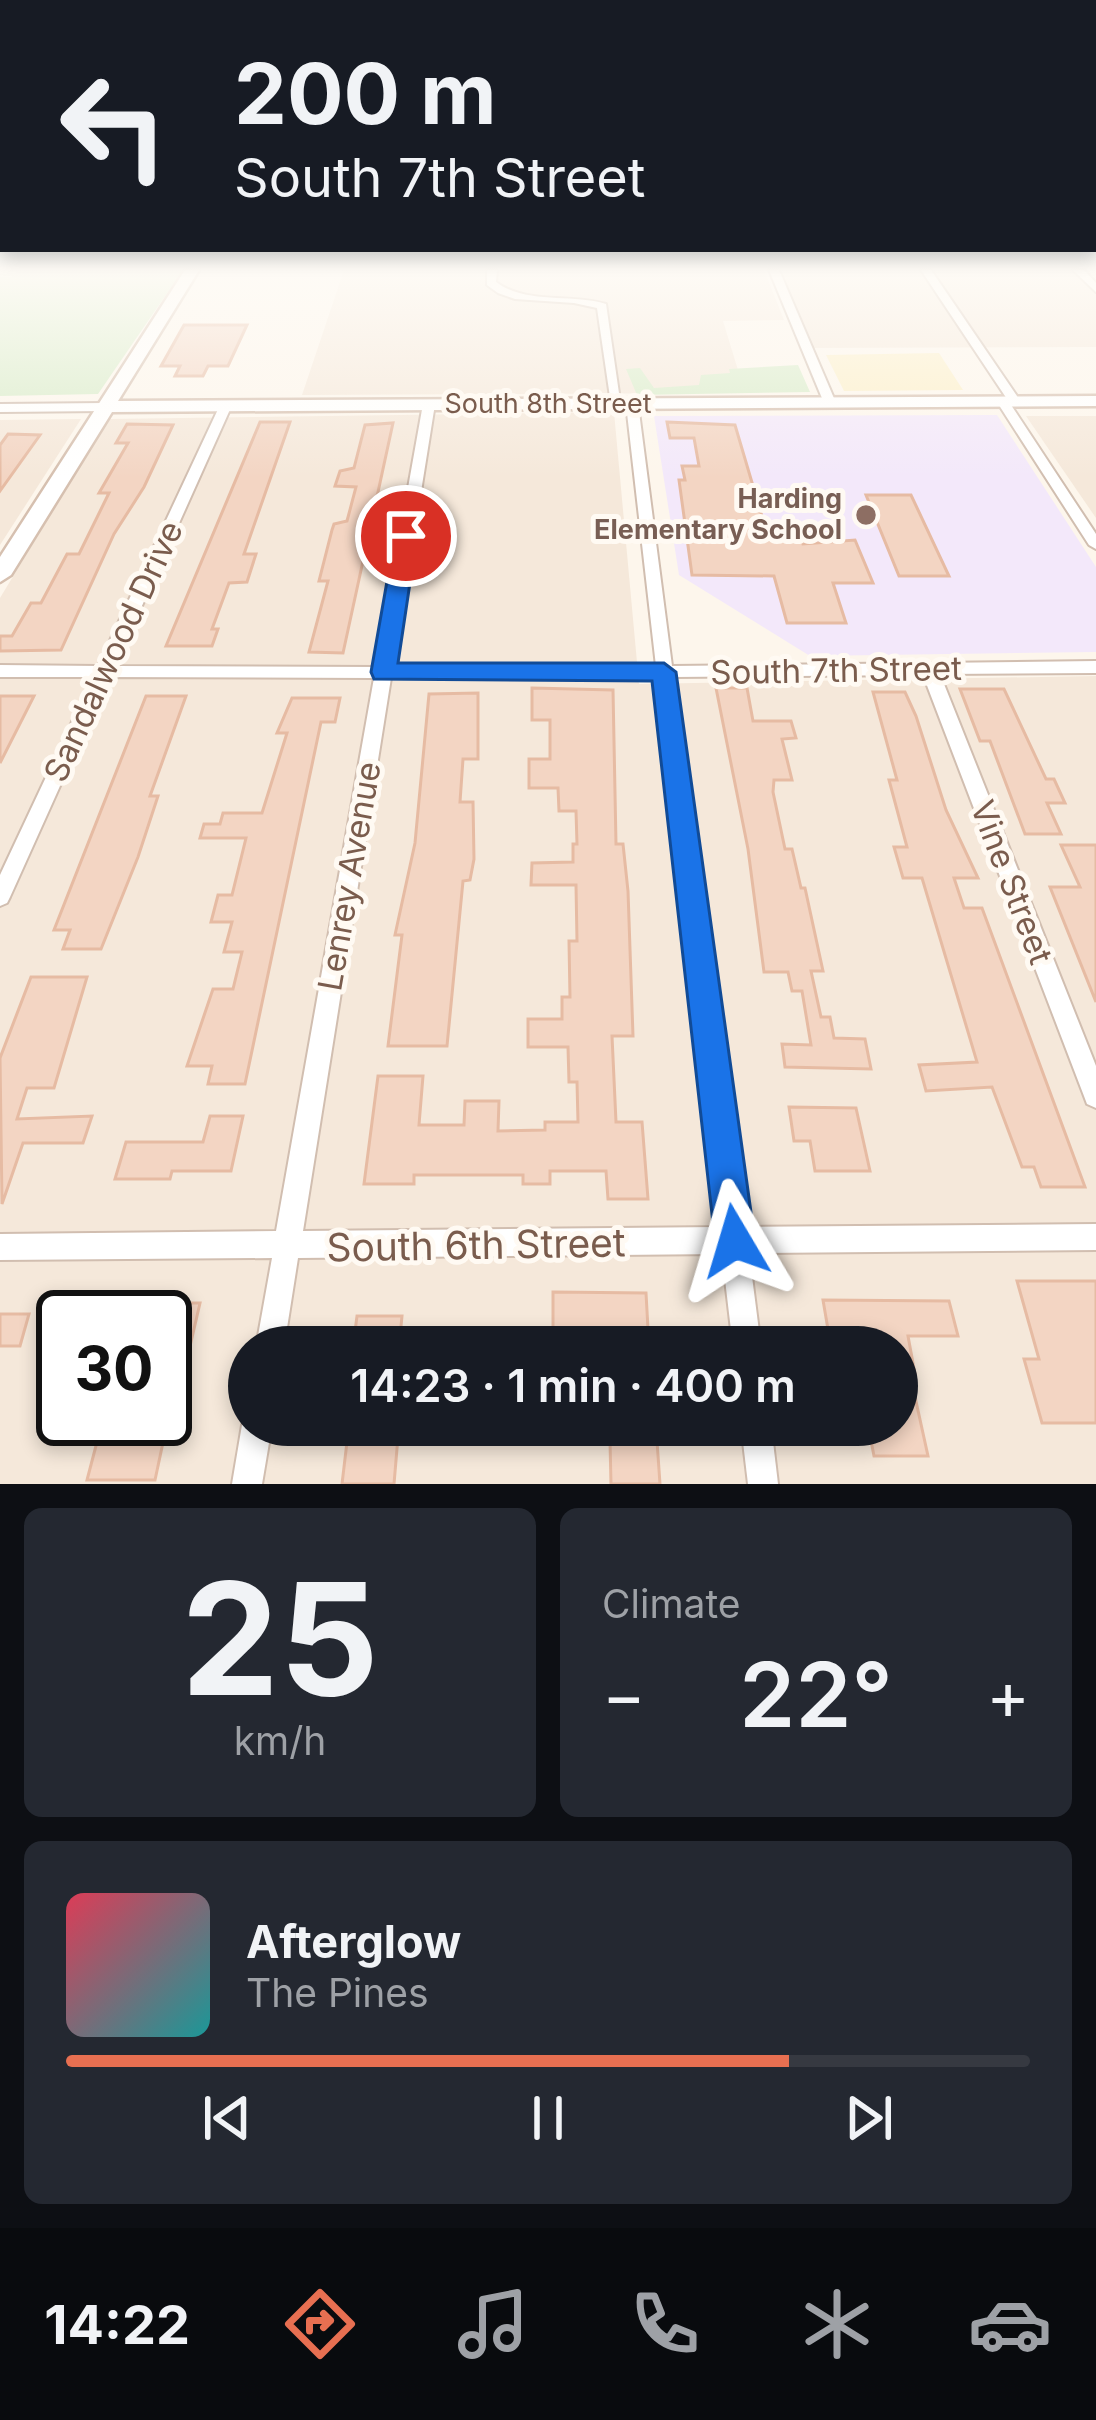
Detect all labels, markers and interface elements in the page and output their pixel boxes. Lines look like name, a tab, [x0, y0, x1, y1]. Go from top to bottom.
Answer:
text: 200 m	[234, 43, 497, 144]
icon: left	[36, 48, 192, 204]
text: South 7th Street	[234, 145, 645, 210]
street label: South 8th Street	[444, 387, 652, 420]
place label: Harding Elementary School	[594, 482, 842, 546]
pin	[355, 485, 457, 587]
marker: Harding Elementary School	[853, 502, 879, 528]
icon: arrive	[373, 503, 439, 569]
street label: Sandalwood Drive	[35, 514, 191, 788]
street label: South 7th Street	[710, 648, 962, 692]
street label: Lenrey Avenue	[309, 758, 389, 994]
street label: Vine Street	[963, 795, 1062, 970]
position arrow	[672, 1178, 798, 1304]
street label: South 6th Street	[326, 1218, 626, 1271]
speed limit sign: 30	[36, 1290, 192, 1446]
text: 14:23 · 1 min · 400 m	[350, 1358, 796, 1413]
text: 25	[181, 1544, 379, 1733]
text: Climate	[602, 1580, 741, 1627]
text: 22°	[739, 1640, 893, 1749]
text: −	[602, 1655, 646, 1735]
text: +	[986, 1655, 1030, 1735]
text: km/h	[234, 1717, 326, 1764]
text: Afterglow	[246, 1914, 461, 1969]
text: The Pines	[246, 1969, 429, 2016]
icon: previous	[194, 2085, 260, 2151]
icon: pause	[515, 2085, 581, 2151]
icon: next	[836, 2085, 902, 2151]
icon: directions	[278, 2282, 362, 2366]
icon: music	[451, 2282, 535, 2366]
icon: phone	[623, 2282, 707, 2366]
icon: climate	[795, 2282, 879, 2366]
icon: car	[968, 2282, 1052, 2366]
text: 14:22	[44, 2292, 190, 2357]

